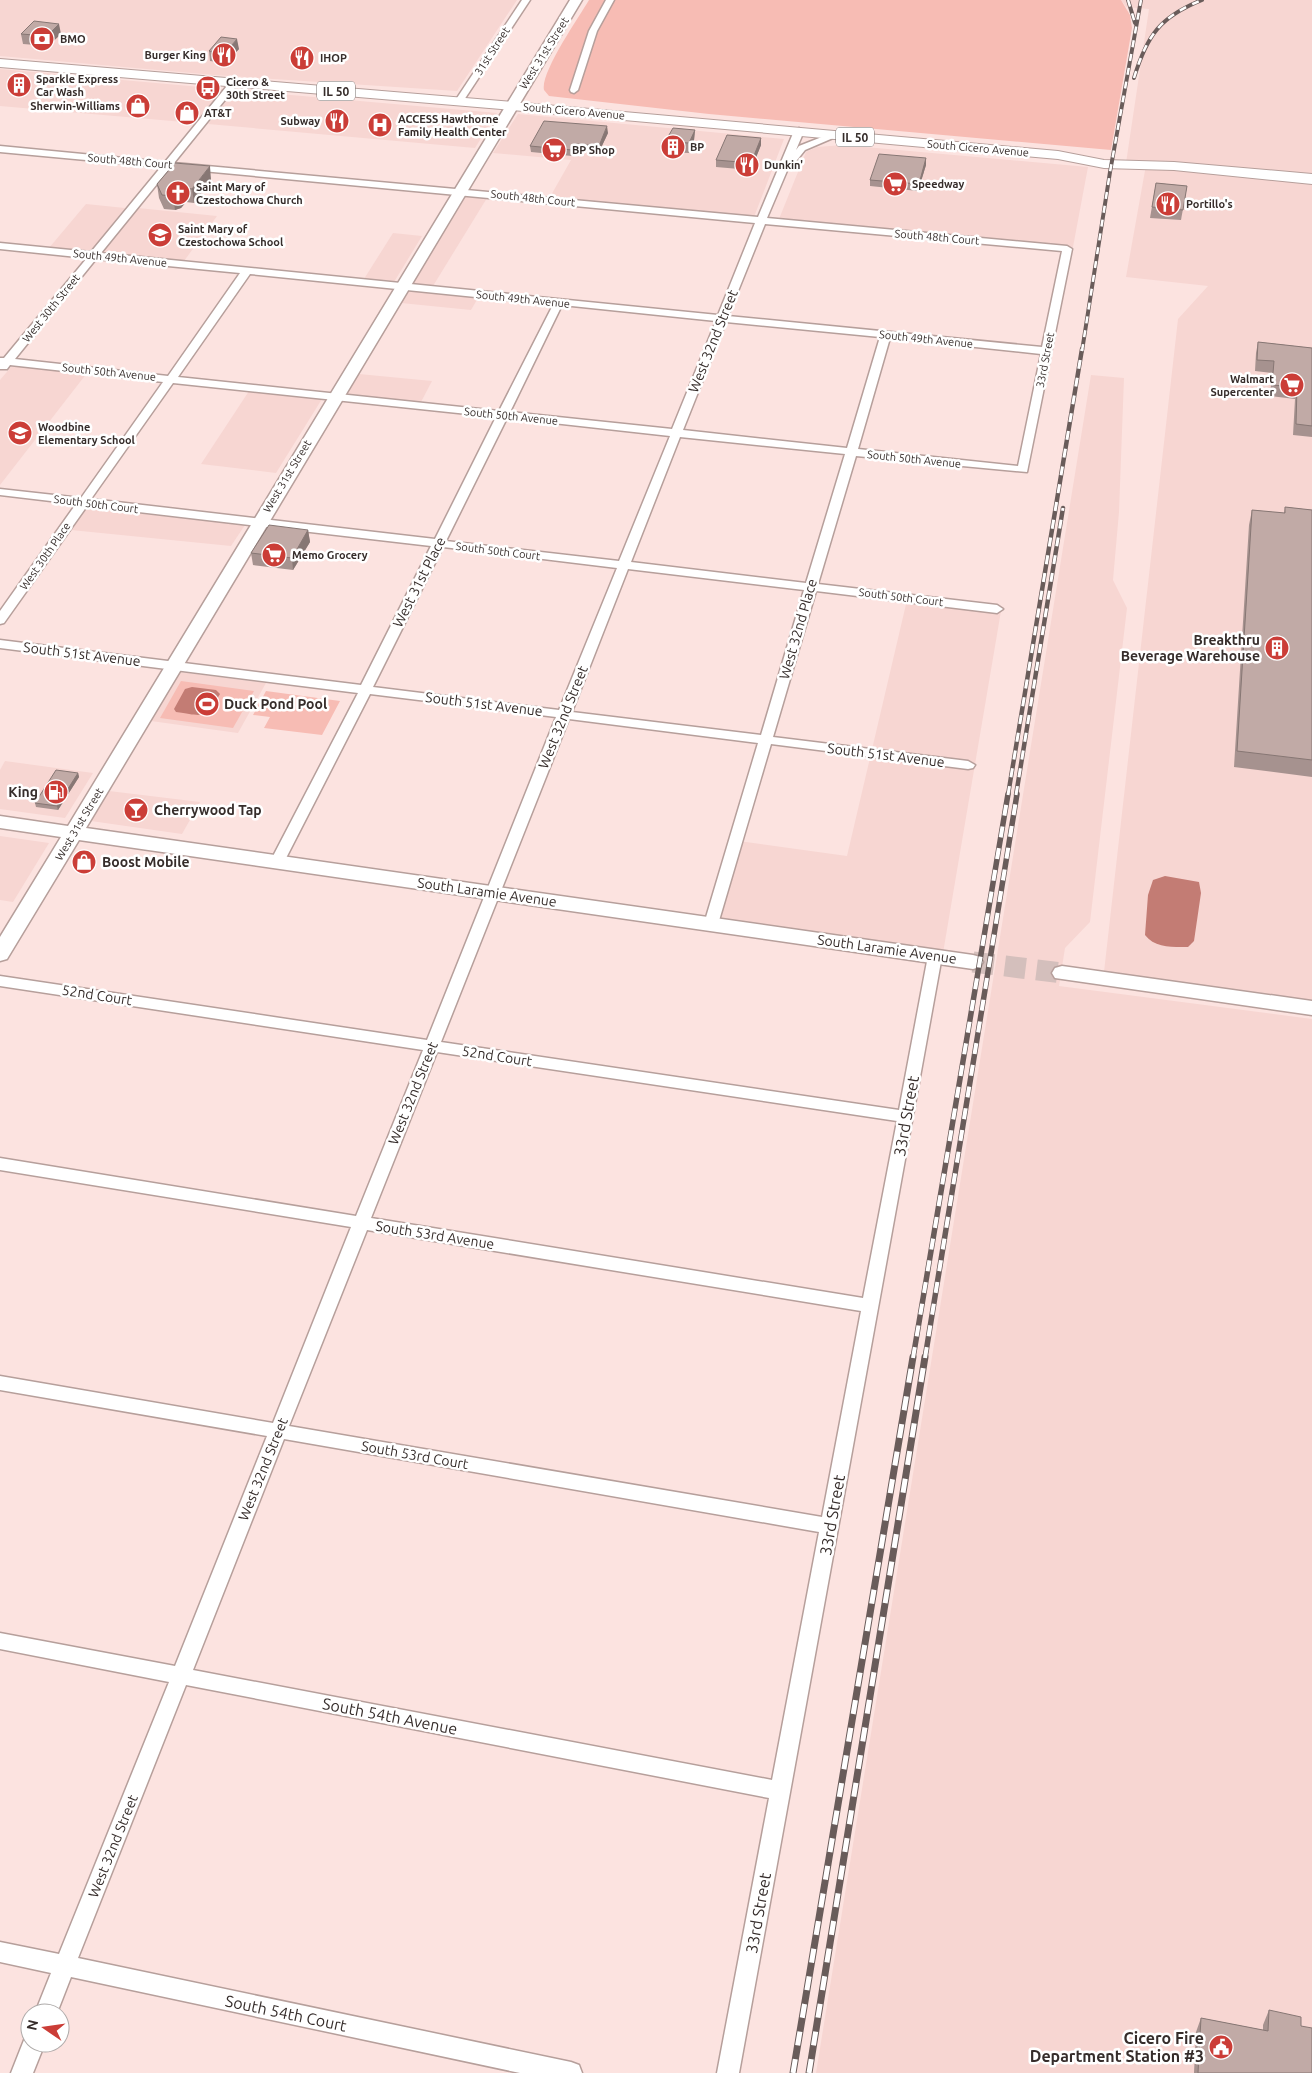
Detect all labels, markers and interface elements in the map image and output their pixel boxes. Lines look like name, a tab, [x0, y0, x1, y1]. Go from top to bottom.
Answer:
street label: West 31st Street	[517, 14, 571, 91]
street label: 31st Street	[472, 24, 512, 77]
bank icon: BMO	[29, 26, 55, 52]
place label: BMO	[60, 33, 86, 45]
restaurant icon: Burger King	[211, 42, 237, 68]
restaurant icon: IHOP	[289, 45, 315, 71]
place label: Burger King	[144, 49, 206, 61]
place label: IHOP	[320, 52, 347, 64]
building icon: Sparkle Express Car Wash	[6, 72, 32, 98]
place label: Sparkle Express Car Wash	[36, 73, 118, 98]
bus stop icon: Cicero & 30th Street	[195, 75, 221, 101]
place label: Cicero & 30th Street	[226, 76, 285, 101]
road number: IL 50	[317, 82, 355, 100]
shop icon: Sherwin-Williams	[125, 93, 151, 119]
place label: Sherwin-Williams	[30, 100, 120, 112]
shop icon: AT&T	[174, 100, 200, 126]
street label: South Cicero Avenue	[522, 101, 626, 121]
place label: AT&T	[204, 107, 232, 119]
restaurant icon: Subway	[324, 108, 350, 134]
hospital icon: ACCESS Hawthorne Family Health Center	[367, 112, 393, 138]
place label: ACCESS Hawthorne Family Health Center	[398, 113, 507, 138]
place label: Subway	[281, 115, 320, 127]
road number: IL 50	[836, 128, 874, 146]
building icon: BP	[660, 134, 686, 160]
supermarket icon: BP Shop	[541, 137, 567, 163]
street label: South Cicero Avenue	[926, 138, 1030, 158]
place label: BP	[690, 141, 704, 153]
place label: BP Shop	[572, 144, 615, 156]
street label: South 48th Court	[87, 151, 174, 171]
restaurant icon: Dunkin'	[734, 152, 760, 178]
place label: Dunkin'	[764, 159, 803, 171]
supermarket icon: Speedway	[882, 171, 908, 197]
place label: Speedway	[912, 178, 964, 190]
church icon: Saint Mary of Czestochowa Church	[165, 180, 191, 206]
place label: Saint Mary of Czestochowa Church	[196, 181, 303, 206]
street label: South 48th Court	[490, 188, 577, 208]
restaurant icon: Portillo's	[1155, 191, 1181, 217]
place label: Portillo's	[1186, 198, 1233, 210]
school or university icon: Saint Mary of Czestochowa School	[147, 222, 173, 248]
place label: Saint Mary of Czestochowa School	[178, 223, 284, 248]
street label: South 48th Court	[894, 227, 981, 247]
street label: South 49th Avenue	[73, 247, 167, 269]
street label: West 30th Street	[20, 271, 82, 344]
street label: West 32nd Street	[685, 287, 741, 395]
street label: South 49th Avenue	[476, 288, 570, 310]
street label: South 49th Avenue	[879, 328, 973, 350]
street label: 33rd Street	[1034, 331, 1056, 389]
street label: South 50th Avenue	[62, 361, 156, 383]
supermarket icon: Walmart Supercenter	[1279, 372, 1305, 398]
place label: Walmart Supercenter	[1211, 373, 1274, 398]
street label: South 50th Avenue	[464, 405, 558, 427]
school or university icon: Woodbine Elementary School	[7, 420, 33, 446]
place label: Woodbine Elementary School	[38, 421, 136, 446]
street label: West 31st Street	[261, 437, 314, 514]
street label: South 50th Avenue	[867, 448, 961, 470]
street label: South 50th Court	[53, 493, 140, 515]
street label: West 30th Place	[17, 520, 73, 592]
street label: West 31st Place	[389, 534, 449, 630]
street label: South 50th Court	[455, 540, 542, 562]
supermarket icon: Memo Grocery	[261, 542, 287, 568]
place label: Memo Grocery	[292, 549, 368, 561]
street label: West 32nd Place	[776, 577, 820, 681]
street label: South 50th Court	[858, 586, 945, 608]
place label: Breakthru Beverage Warehouse	[1121, 632, 1260, 664]
building icon: Breakthru Beverage Warehouse	[1264, 635, 1290, 661]
street label: South 51st Avenue	[22, 639, 142, 669]
street label: West 32nd Street	[535, 663, 591, 771]
street label: South 51st Avenue	[424, 689, 544, 719]
sports icon: Duck Pond Pool	[194, 691, 220, 717]
place label: Duck Pond Pool	[224, 696, 327, 712]
street label: South 51st Avenue	[826, 740, 946, 770]
fuel station icon: King	[43, 779, 69, 805]
place label: King	[8, 784, 38, 800]
street label: West 31st Street	[53, 785, 106, 862]
bar icon: Cherrywood Tap	[123, 797, 149, 823]
place label: Cherrywood Tap	[154, 802, 262, 818]
shop icon: Boost Mobile	[71, 849, 97, 875]
place label: Boost Mobile	[102, 854, 190, 870]
street label: South Laramie Avenue	[416, 874, 558, 910]
street label: South Laramie Avenue	[816, 931, 958, 967]
street label: 52nd Court	[61, 982, 134, 1009]
street label: West 32nd Street	[385, 1039, 441, 1147]
street label: 52nd Court	[461, 1043, 534, 1070]
street label: 33rd Street	[890, 1073, 922, 1158]
street label: South 53rd Avenue	[375, 1218, 495, 1252]
street label: West 32nd Street	[235, 1415, 291, 1523]
street label: South 53rd Court	[360, 1438, 470, 1472]
street label: 33rd Street	[816, 1472, 848, 1557]
street label: South 54th Avenue	[321, 1694, 459, 1738]
street label: West 32nd Street	[85, 1792, 141, 1900]
street label: 33rd Street	[742, 1870, 774, 1955]
street label: South 54th Court	[224, 1991, 349, 2035]
north arrow	[20, 2003, 70, 2053]
text: N	[23, 2018, 41, 2032]
place label: Cicero Fire Department Station #3	[1030, 2029, 1204, 2065]
public building icon: Cicero Fire Department Station #3	[1208, 2034, 1234, 2060]

